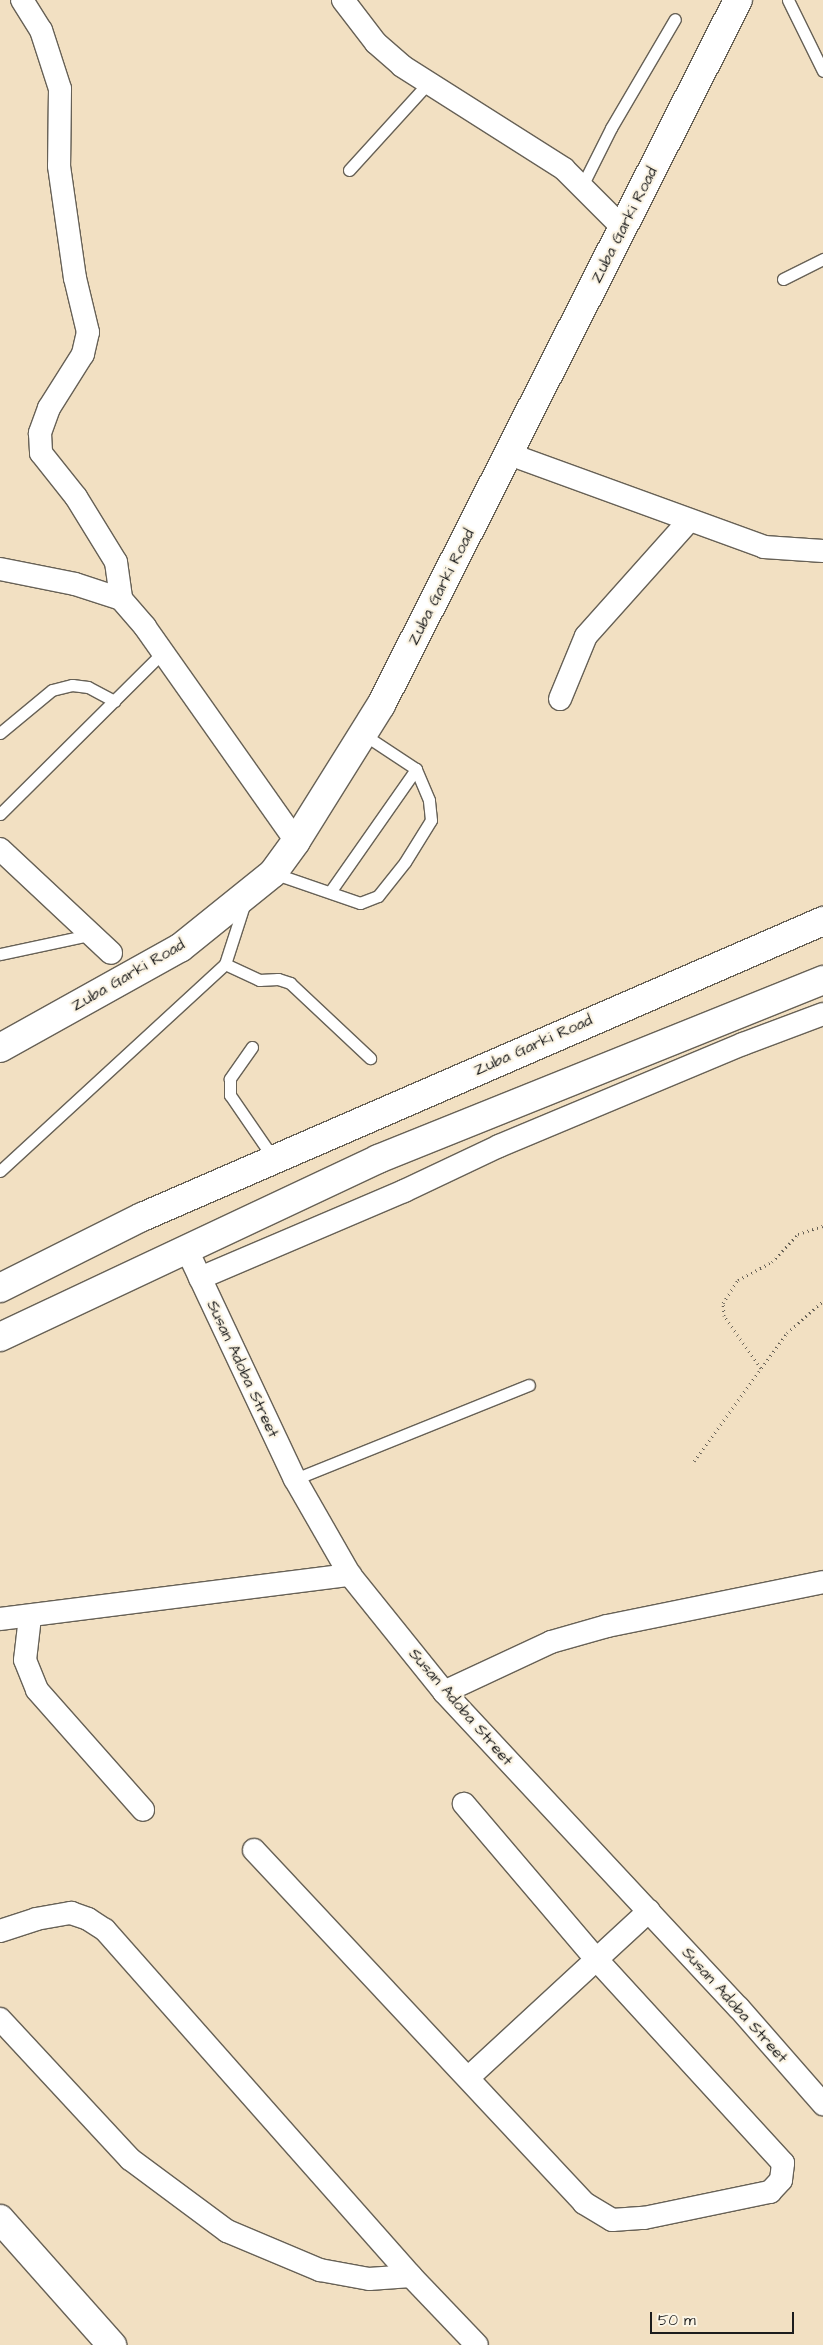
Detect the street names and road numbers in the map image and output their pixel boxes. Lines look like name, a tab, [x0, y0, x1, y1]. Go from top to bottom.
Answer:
street label: Zuba Garki Road	[586, 164, 662, 286]
street label: Zuba Garki Road	[403, 526, 479, 648]
street label: Zuba Garki Road	[68, 935, 188, 1015]
street label: Zuba Garki Road	[471, 1010, 595, 1080]
street label: Susan Adoba Street	[203, 1297, 283, 1441]
street label: Susan Adoba Street	[405, 1644, 517, 1770]
street label: Susan Adoba Street	[678, 1943, 792, 2067]

